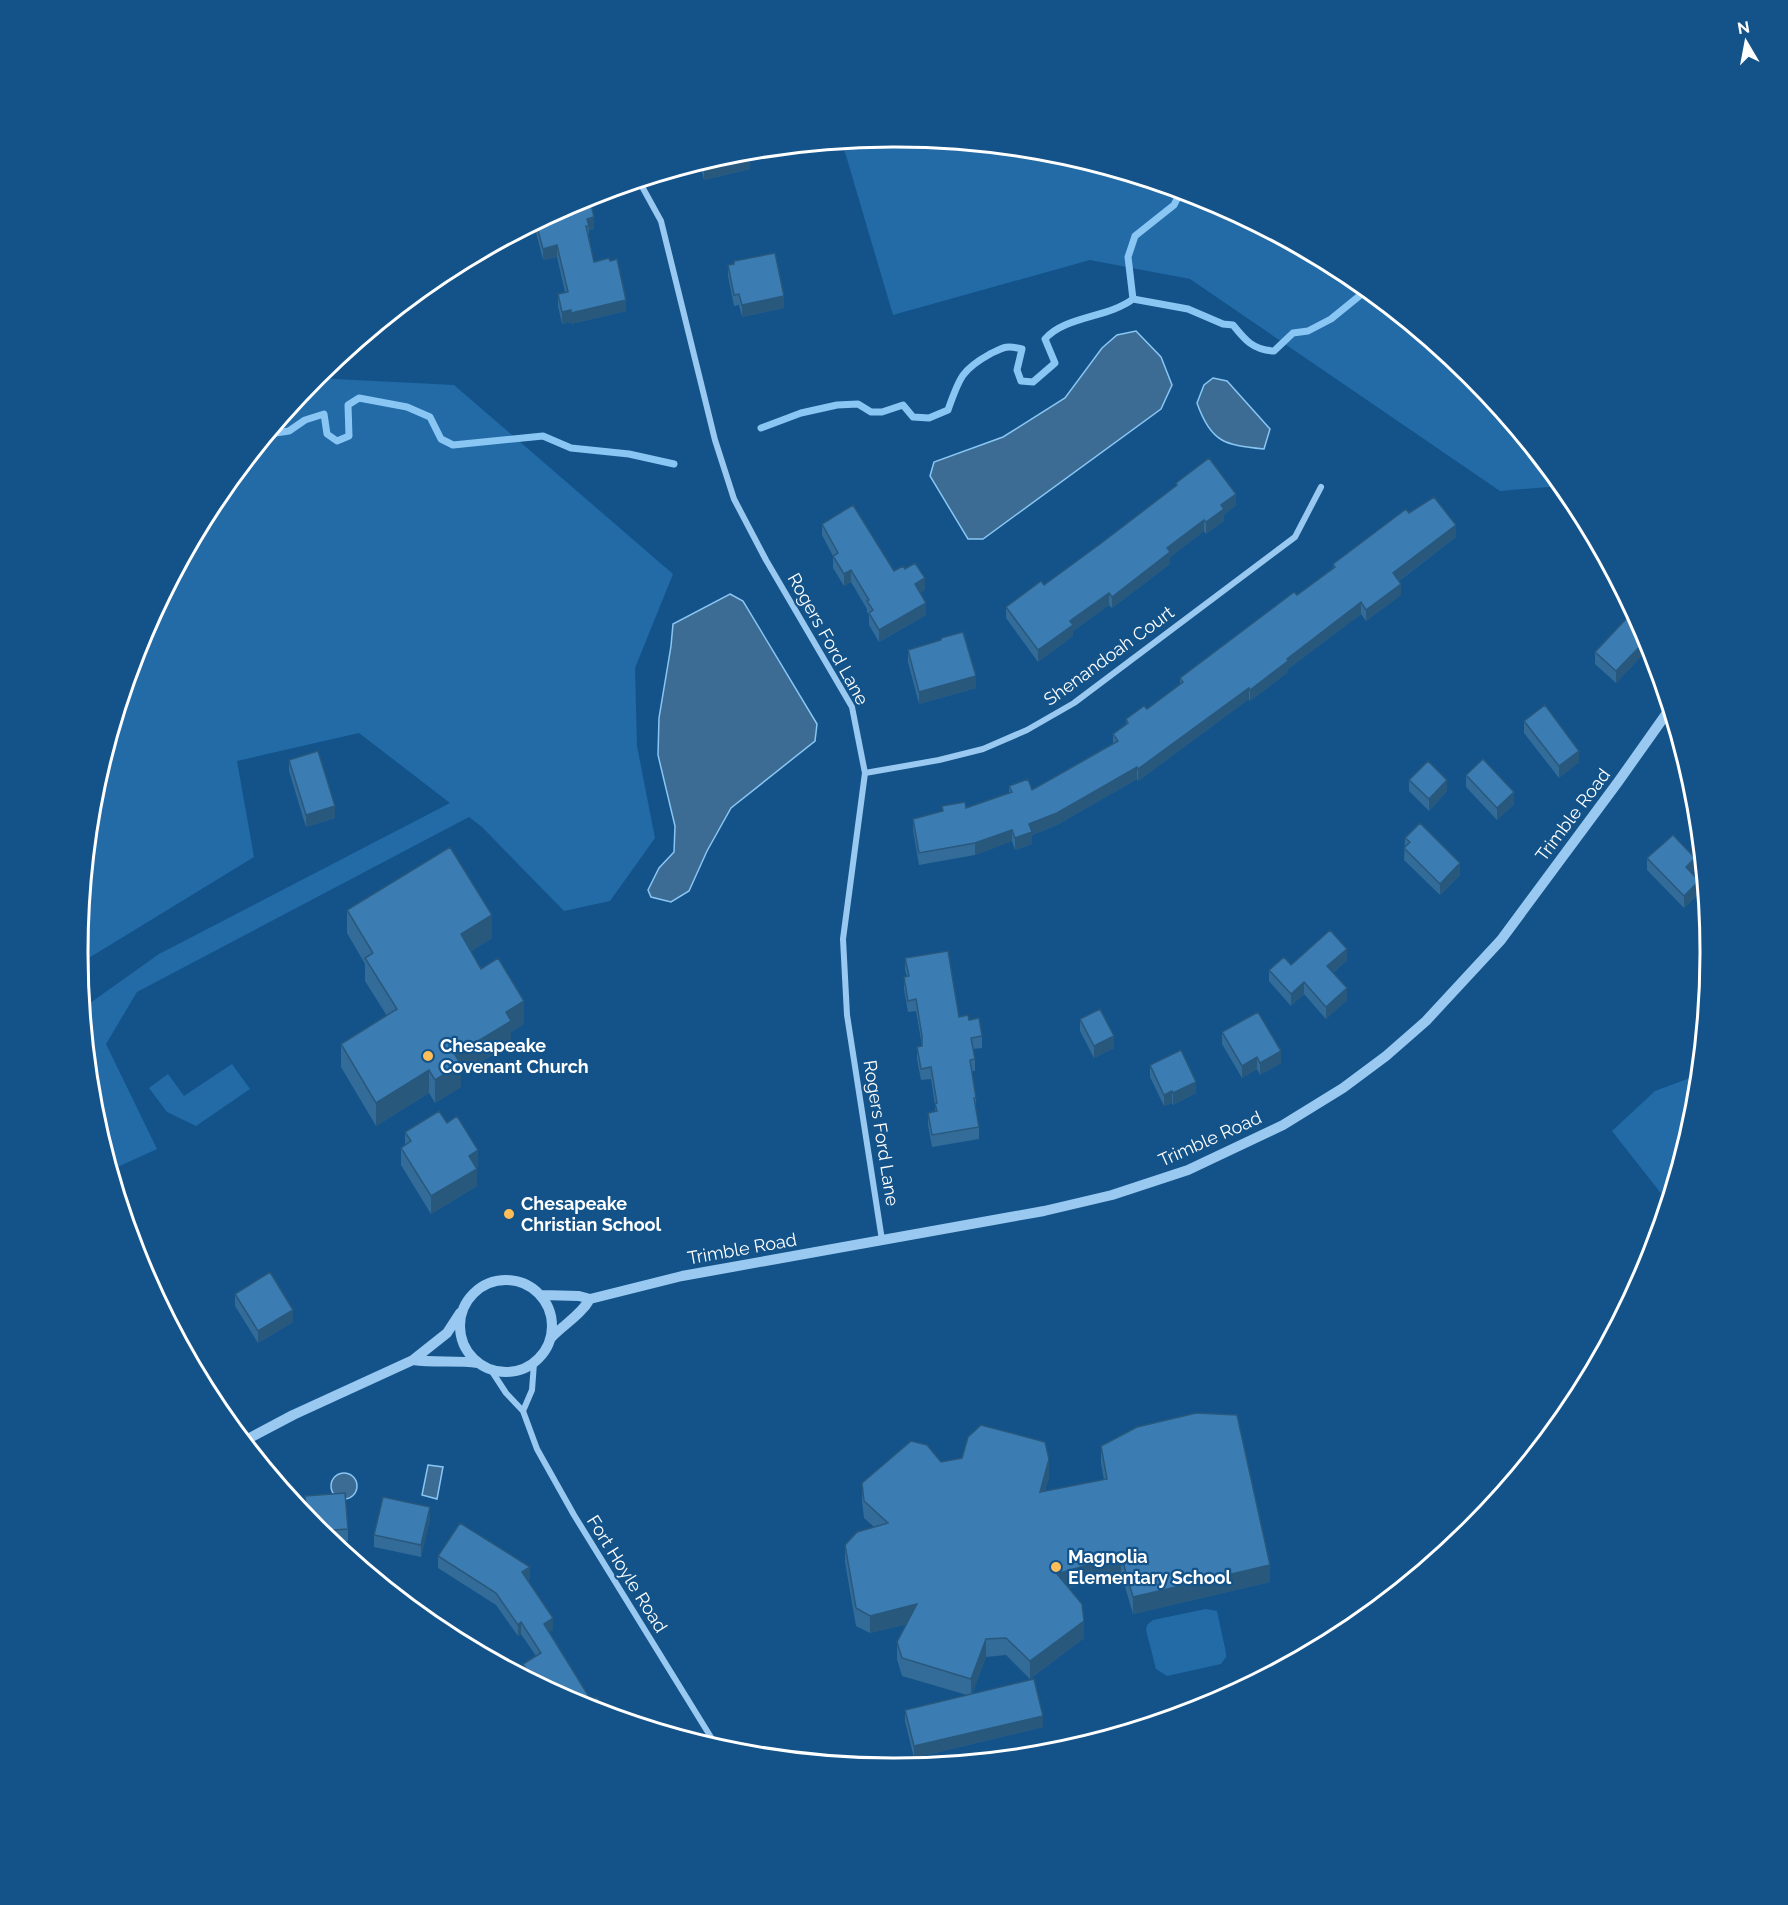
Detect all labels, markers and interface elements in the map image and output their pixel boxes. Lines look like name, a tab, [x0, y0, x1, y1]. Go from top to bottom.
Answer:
north arrow	[1716, 12, 1776, 72]
text: N	[1736, 17, 1751, 38]
street label: Rogers Ford Lane	[784, 569, 874, 709]
street label: Shenandoah Court	[1040, 601, 1178, 710]
street label: Trimble Road	[1531, 764, 1614, 865]
place label: Chesapeake Covenant Church	[440, 1035, 589, 1077]
marker: Chesapeake Covenant Church	[421, 1049, 435, 1063]
street label: Rogers Ford Lane	[860, 1058, 903, 1208]
street label: Trimble Road	[1155, 1106, 1265, 1171]
place label: Chesapeake Christian School	[521, 1193, 662, 1235]
marker: Chesapeake Christian School	[502, 1207, 516, 1221]
street label: Trimble Road	[686, 1229, 798, 1268]
street label: Fort Hoyle Road	[583, 1511, 672, 1636]
place label: Magnolia Elementary School	[1068, 1546, 1232, 1588]
marker: Magnolia Elementary School	[1049, 1560, 1063, 1574]

